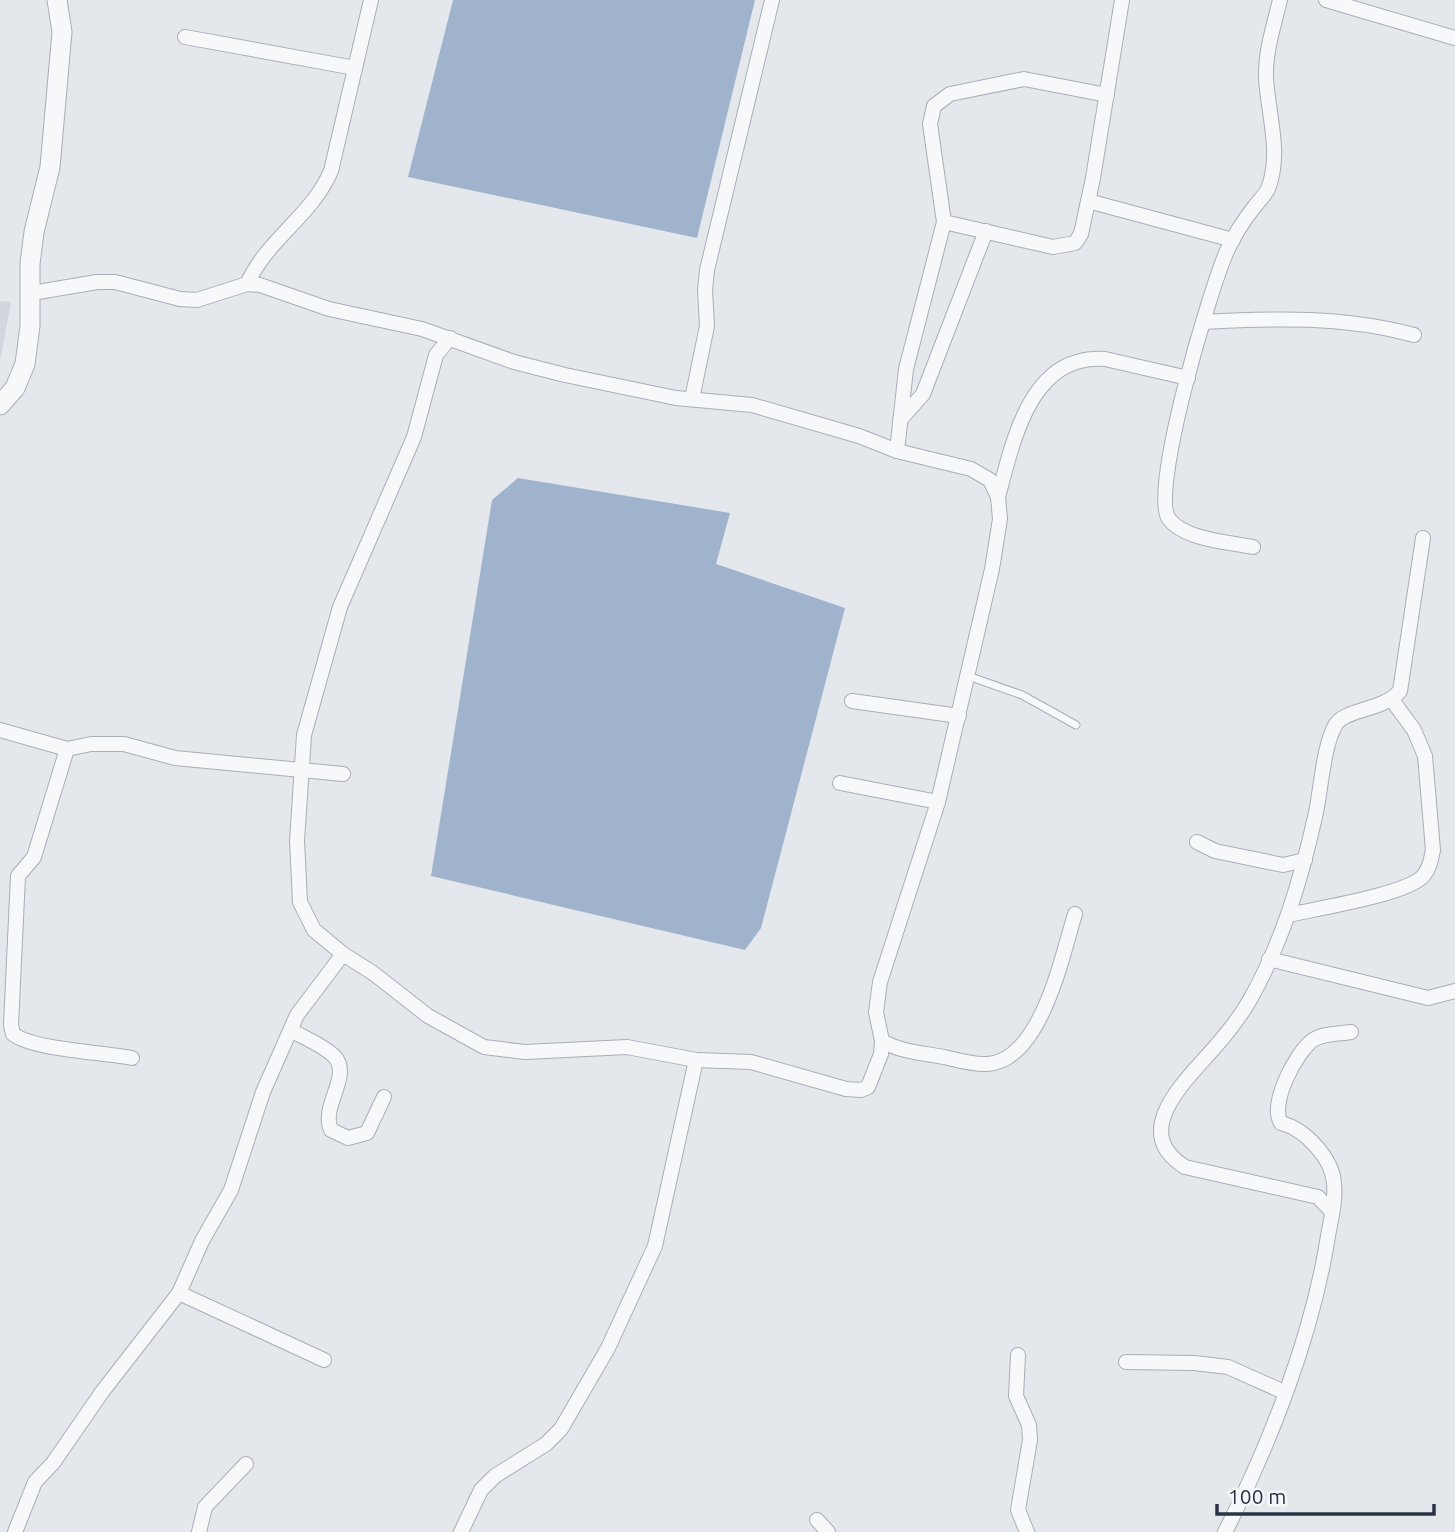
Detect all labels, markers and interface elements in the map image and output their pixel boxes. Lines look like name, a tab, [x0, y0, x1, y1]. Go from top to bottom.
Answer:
scale bar	[1217, 1472, 1434, 1516]
text: 100 m	[1228, 1484, 1286, 1508]

